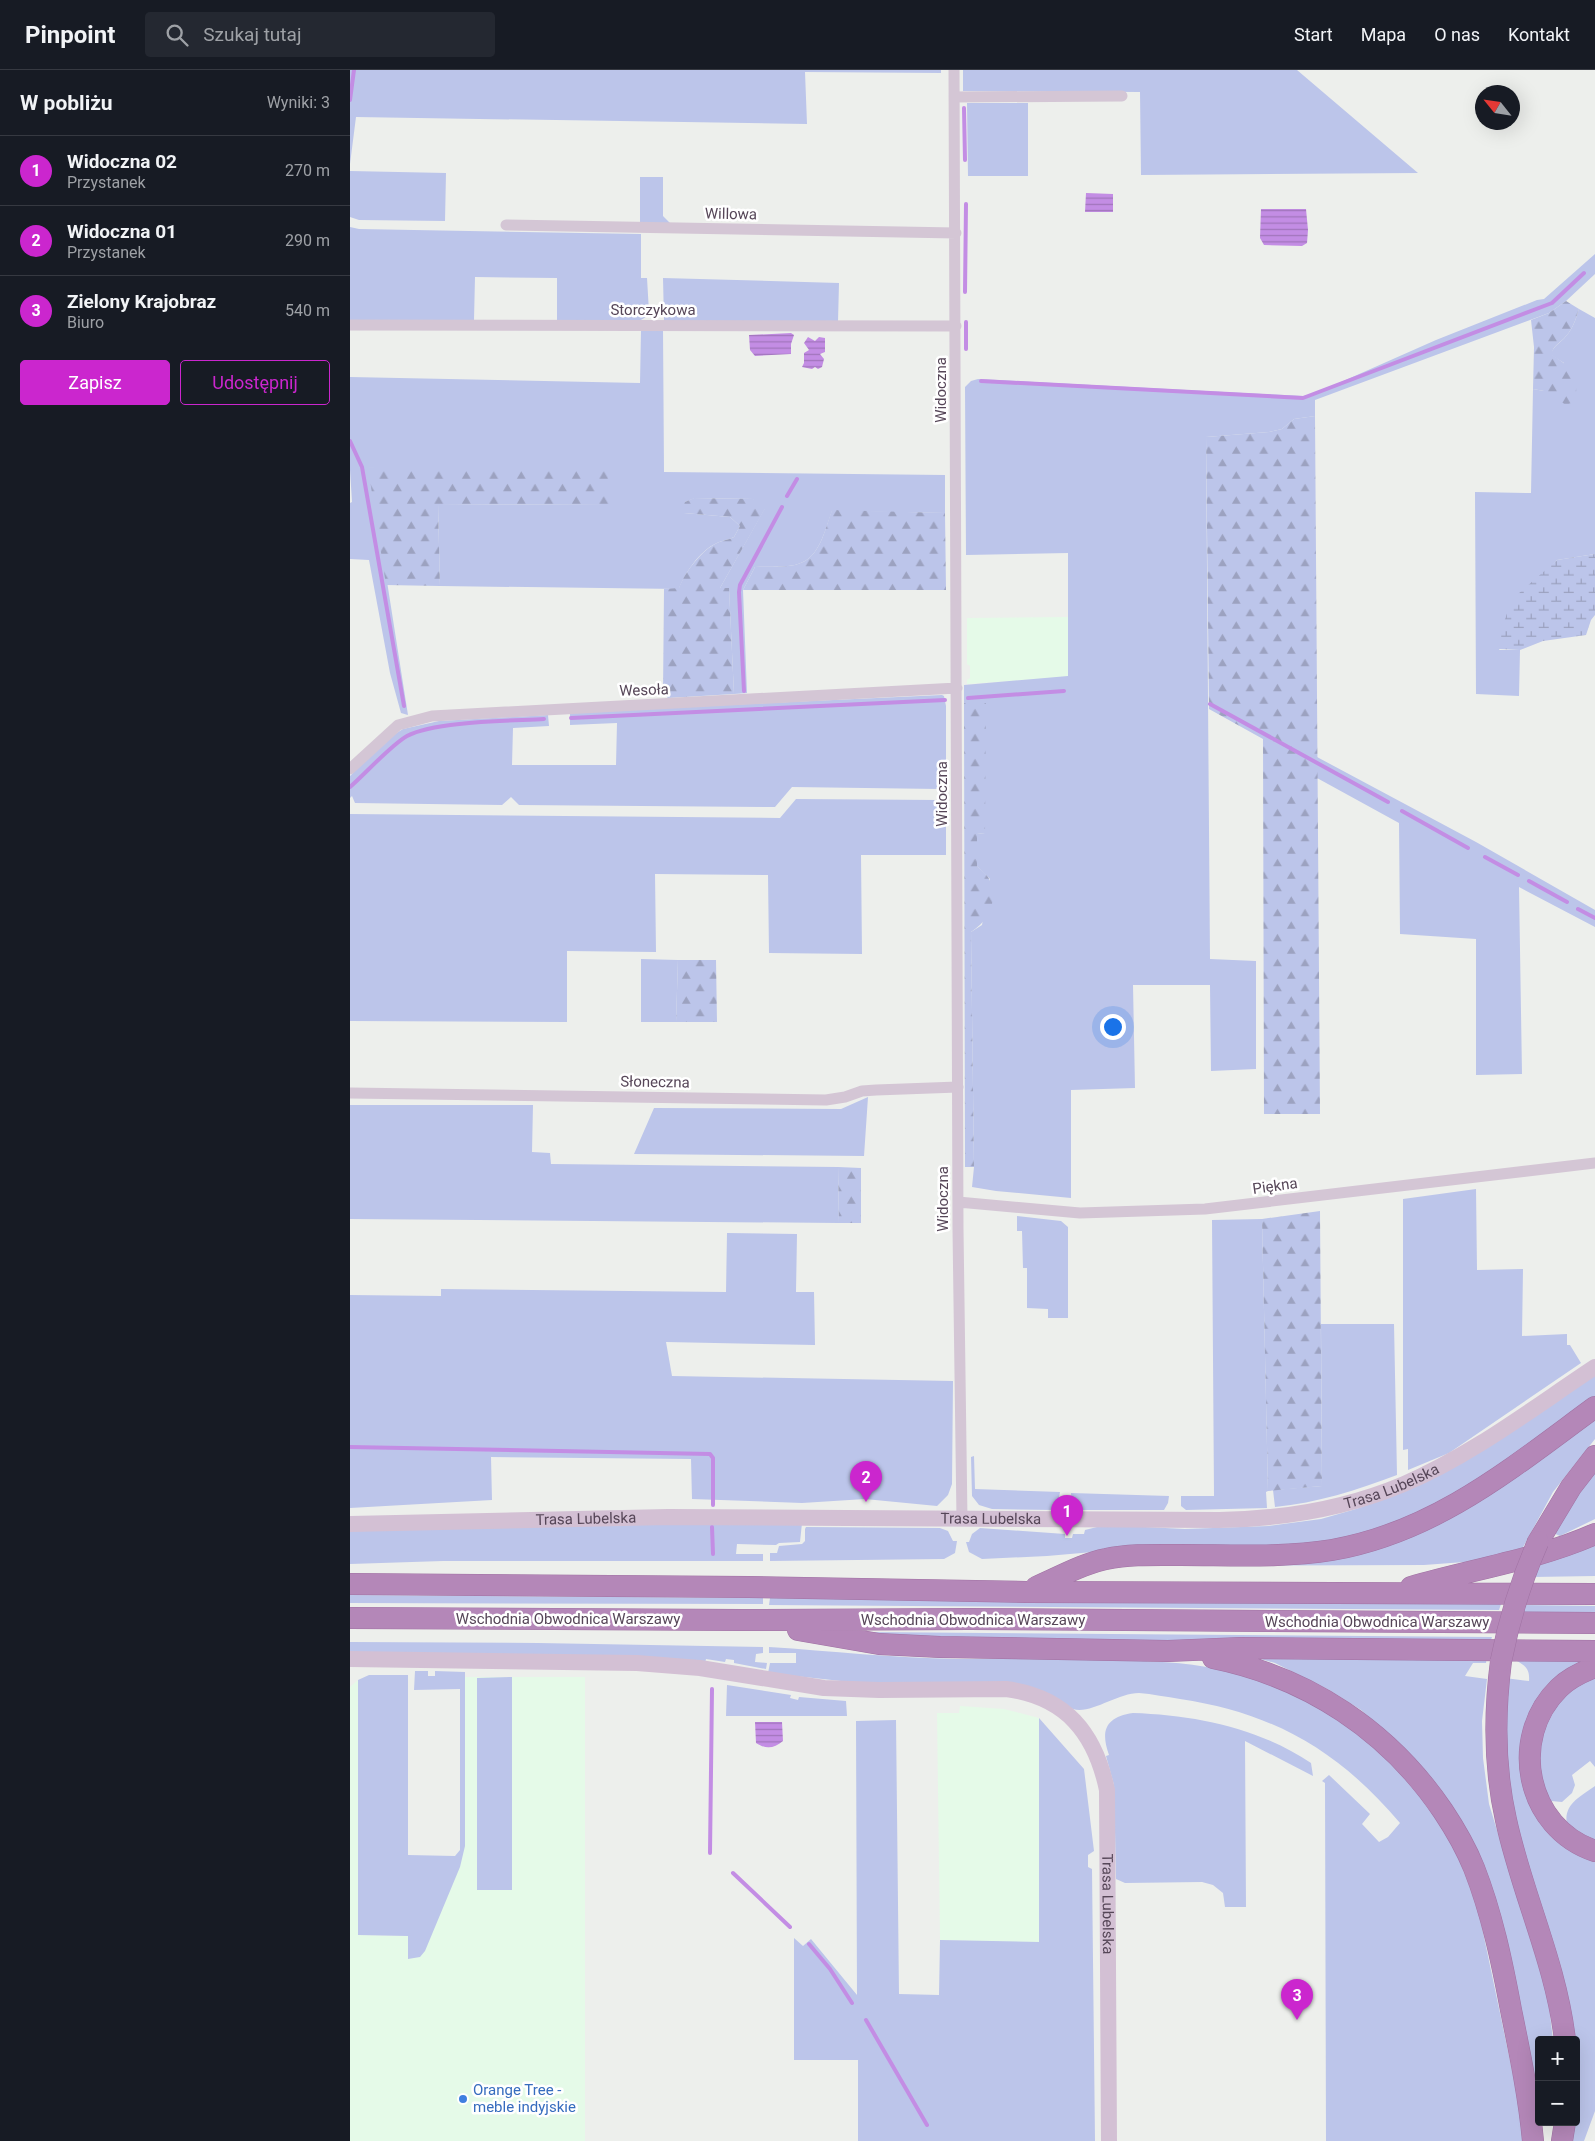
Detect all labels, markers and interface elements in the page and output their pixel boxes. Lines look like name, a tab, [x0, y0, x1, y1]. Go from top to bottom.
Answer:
search box	[145, 12, 495, 57]
text: Pinpoint	[25, 21, 115, 49]
icon: search	[163, 21, 191, 49]
text: Szukaj tutaj	[203, 23, 301, 46]
text: Start	[1294, 24, 1333, 45]
text: Mapa	[1361, 24, 1406, 45]
text: O nas	[1434, 24, 1480, 45]
text: Kontakt	[1508, 24, 1570, 45]
north arrow	[1475, 85, 1520, 130]
text: W pobliżu	[20, 91, 113, 115]
text: Wyniki: 3	[267, 93, 330, 112]
text: Widoczna 02	[67, 150, 177, 173]
text: 1	[31, 161, 41, 180]
text: 270 m	[285, 161, 330, 180]
text: Przystanek	[67, 173, 146, 192]
street label: Willowa	[705, 205, 757, 223]
text: Widoczna 01	[67, 220, 177, 243]
text: 2	[31, 231, 41, 250]
text: 290 m	[285, 231, 330, 250]
text: Przystanek	[67, 243, 146, 262]
text: Zielony Krajobraz	[67, 290, 216, 313]
text: 3	[31, 301, 41, 320]
text: 540 m	[285, 301, 330, 320]
street label: Storczykowa	[610, 301, 696, 319]
text: Biuro	[67, 313, 104, 332]
street label: Widoczna	[932, 357, 950, 423]
button: Zapisz	[20, 360, 170, 405]
button: Udostępnij	[180, 360, 330, 405]
street label: Wesoła	[619, 680, 669, 700]
street label: Widoczna	[933, 761, 951, 827]
your location	[1100, 1014, 1126, 1040]
street label: Słoneczna	[620, 1072, 690, 1092]
street label: Widoczna	[934, 1166, 952, 1232]
street label: Piękna	[1251, 1174, 1299, 1198]
street label: Trasa Lubelska	[1342, 1460, 1442, 1513]
pin: 2	[850, 1461, 882, 1502]
pin: 1	[1051, 1495, 1083, 1536]
street label: Trasa Lubelska	[535, 1509, 636, 1529]
street label: Trasa Lubelska	[941, 1509, 1041, 1528]
street label: Wschodnia Obwodnica Warszawy	[456, 1610, 680, 1628]
street label: Wschodnia Obwodnica Warszawy	[861, 1611, 1085, 1629]
street label: Wschodnia Obwodnica Warszawy	[1265, 1613, 1489, 1631]
street label: Trasa Lubelska	[1098, 1854, 1117, 1954]
pin: 3	[1281, 1979, 1313, 2020]
map controls	[1535, 2036, 1580, 2126]
button: +	[1535, 2036, 1580, 2081]
place label: Orange Tree - meble indyjskie	[473, 2081, 576, 2116]
button: −	[1535, 2081, 1580, 2126]
marker: Orange Tree - meble indyjskie	[457, 2093, 469, 2105]

